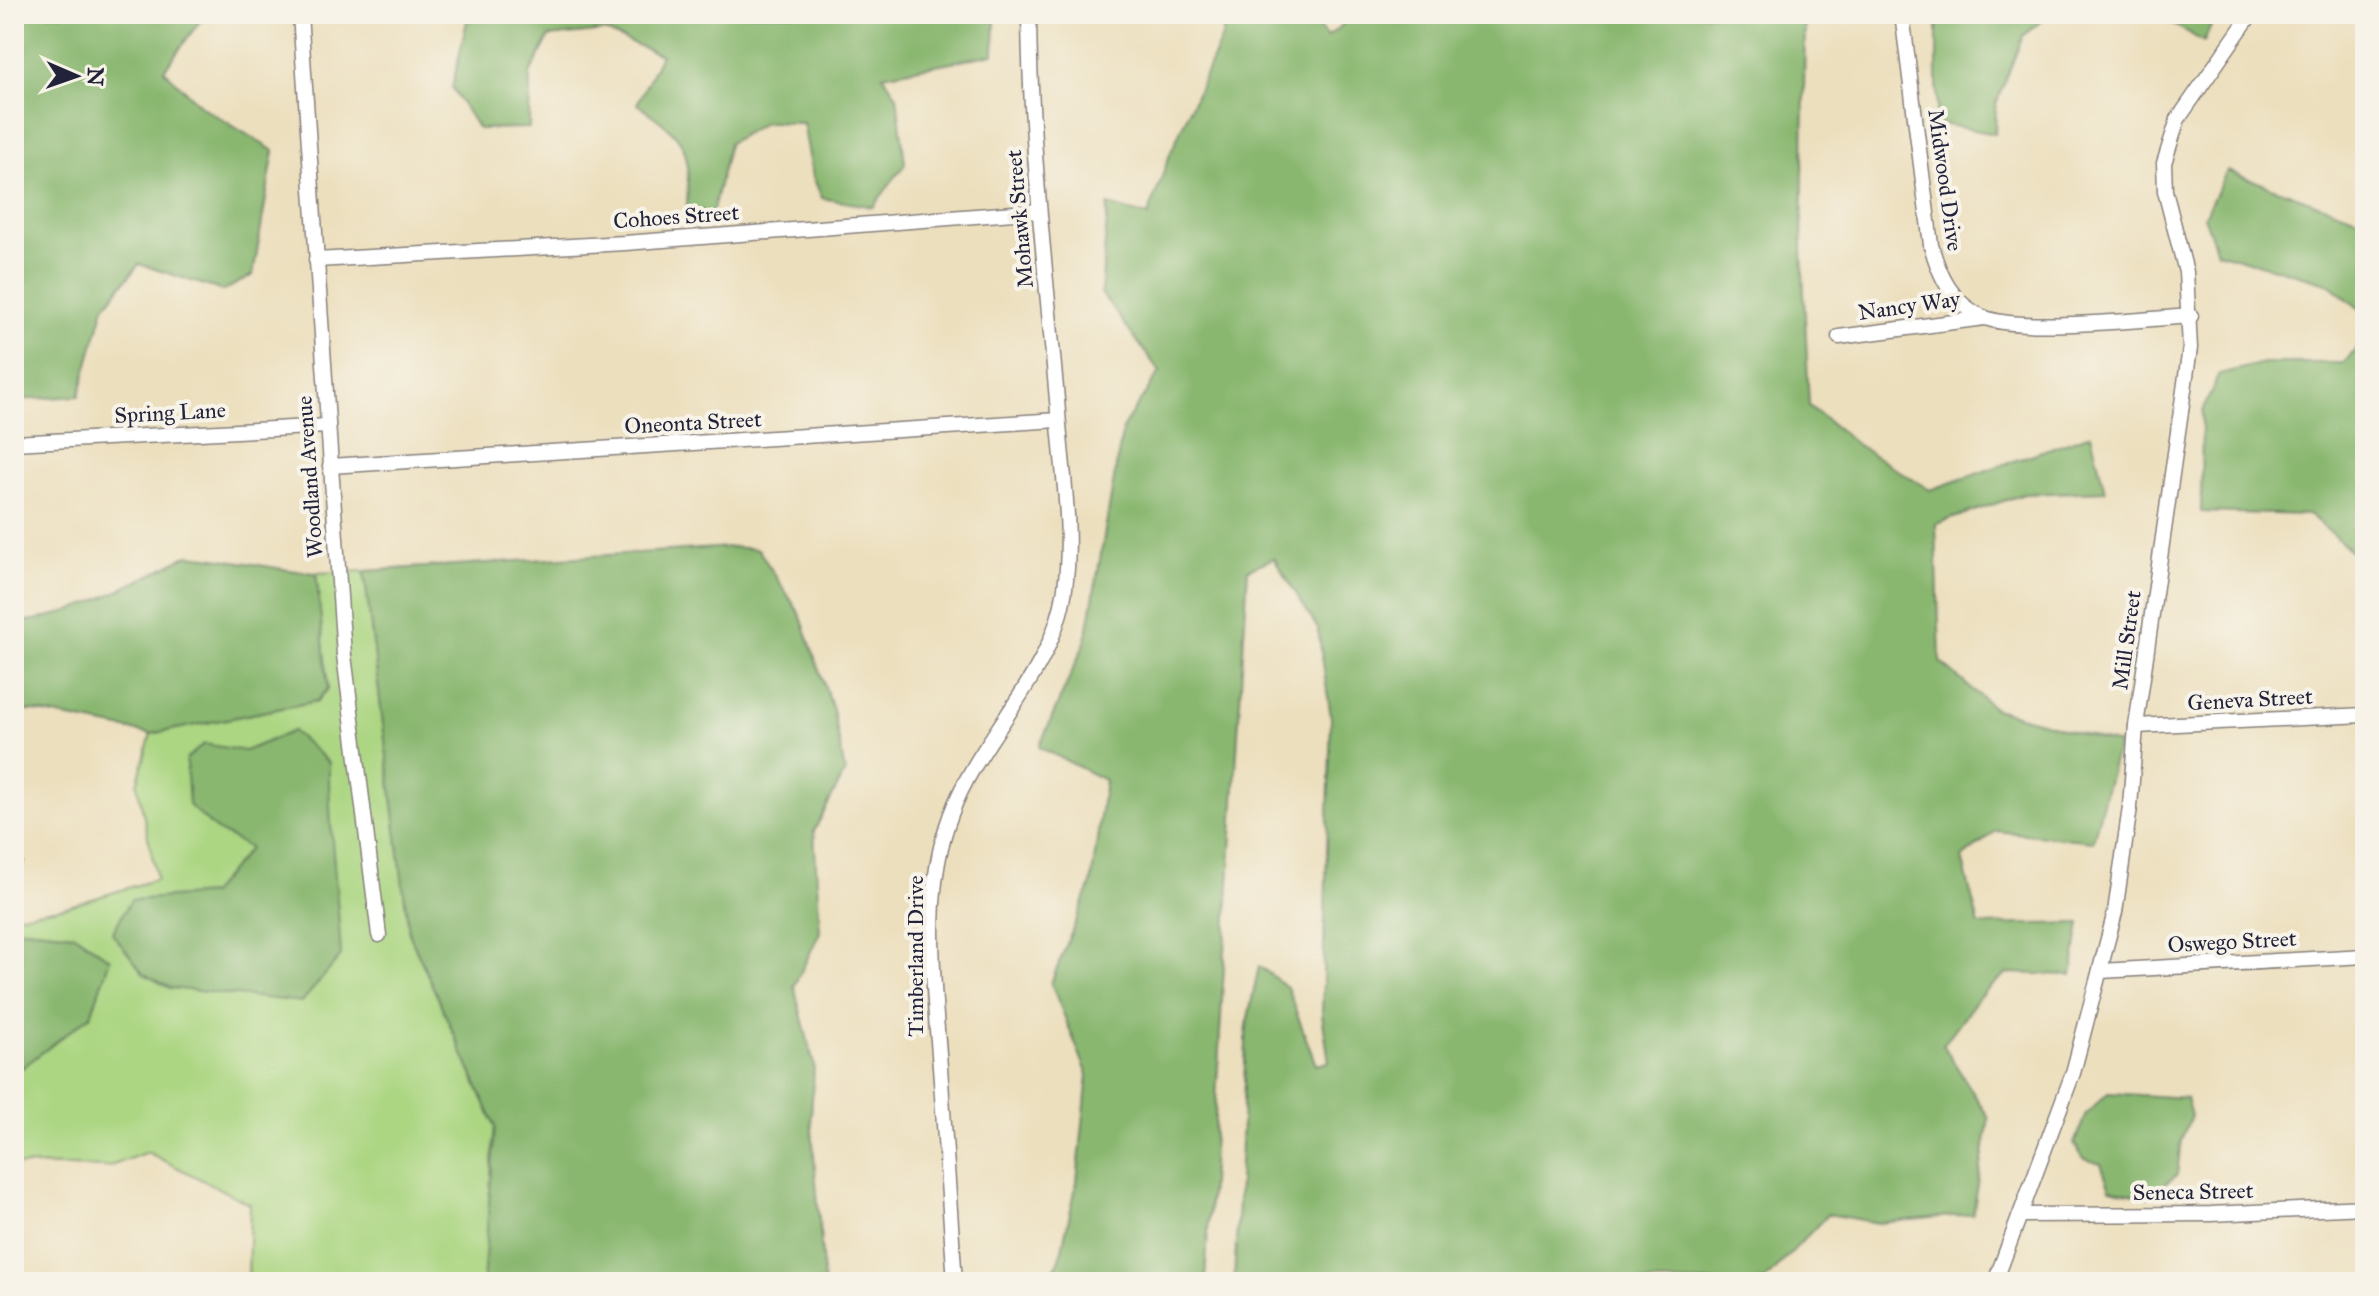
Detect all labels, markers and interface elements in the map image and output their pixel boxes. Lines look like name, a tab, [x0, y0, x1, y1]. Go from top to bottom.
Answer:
north arrow	[36, 36, 116, 116]
text: N	[82, 67, 109, 87]
street label: Midwood Drive	[1922, 107, 1969, 253]
street label: Mohawk Street	[1000, 148, 1039, 289]
street label: Cohoes Street	[612, 199, 740, 234]
street label: Nancy Way	[1856, 285, 1963, 326]
street label: Woodland Avenue	[290, 395, 329, 559]
street label: Spring Lane	[114, 396, 226, 429]
street label: Oneonta Street	[624, 405, 763, 440]
street label: Mill Street	[2106, 588, 2147, 691]
street label: Geneva Street	[2187, 683, 2314, 716]
street label: Timberland Drive	[902, 875, 929, 1037]
street label: Oswego Street	[2167, 925, 2297, 958]
street label: Seneca Street	[2132, 1177, 2254, 1206]

